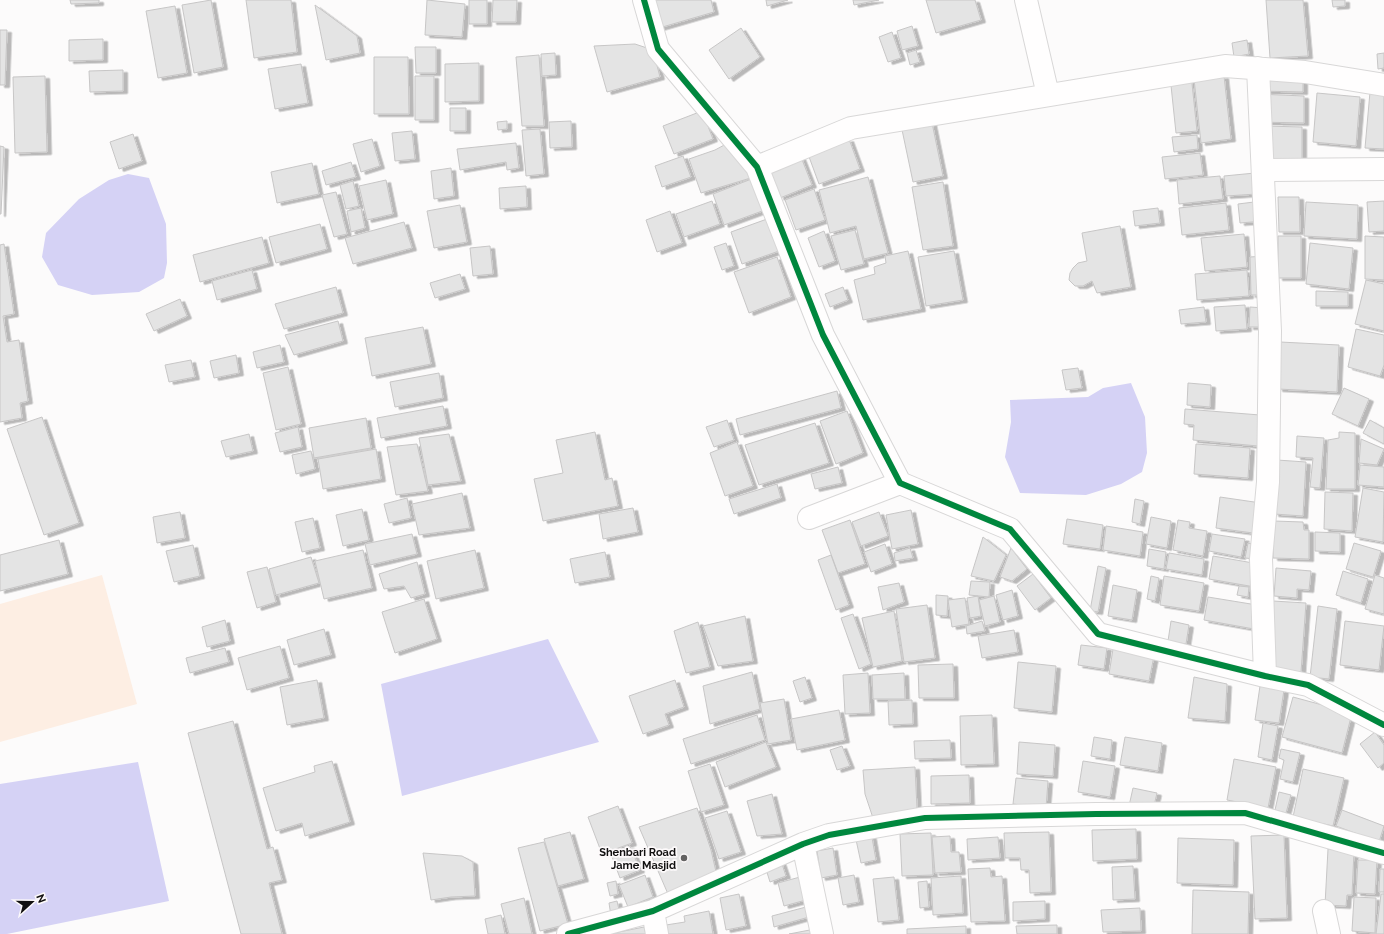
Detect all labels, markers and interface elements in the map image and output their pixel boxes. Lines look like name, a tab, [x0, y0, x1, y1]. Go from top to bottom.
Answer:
place label: Shenbari Road Jame Masjid	[599, 846, 676, 872]
marker: Shenbari Road Jame Masjid	[679, 853, 689, 863]
north arrow	[12, 882, 52, 922]
text: N	[33, 892, 48, 905]

